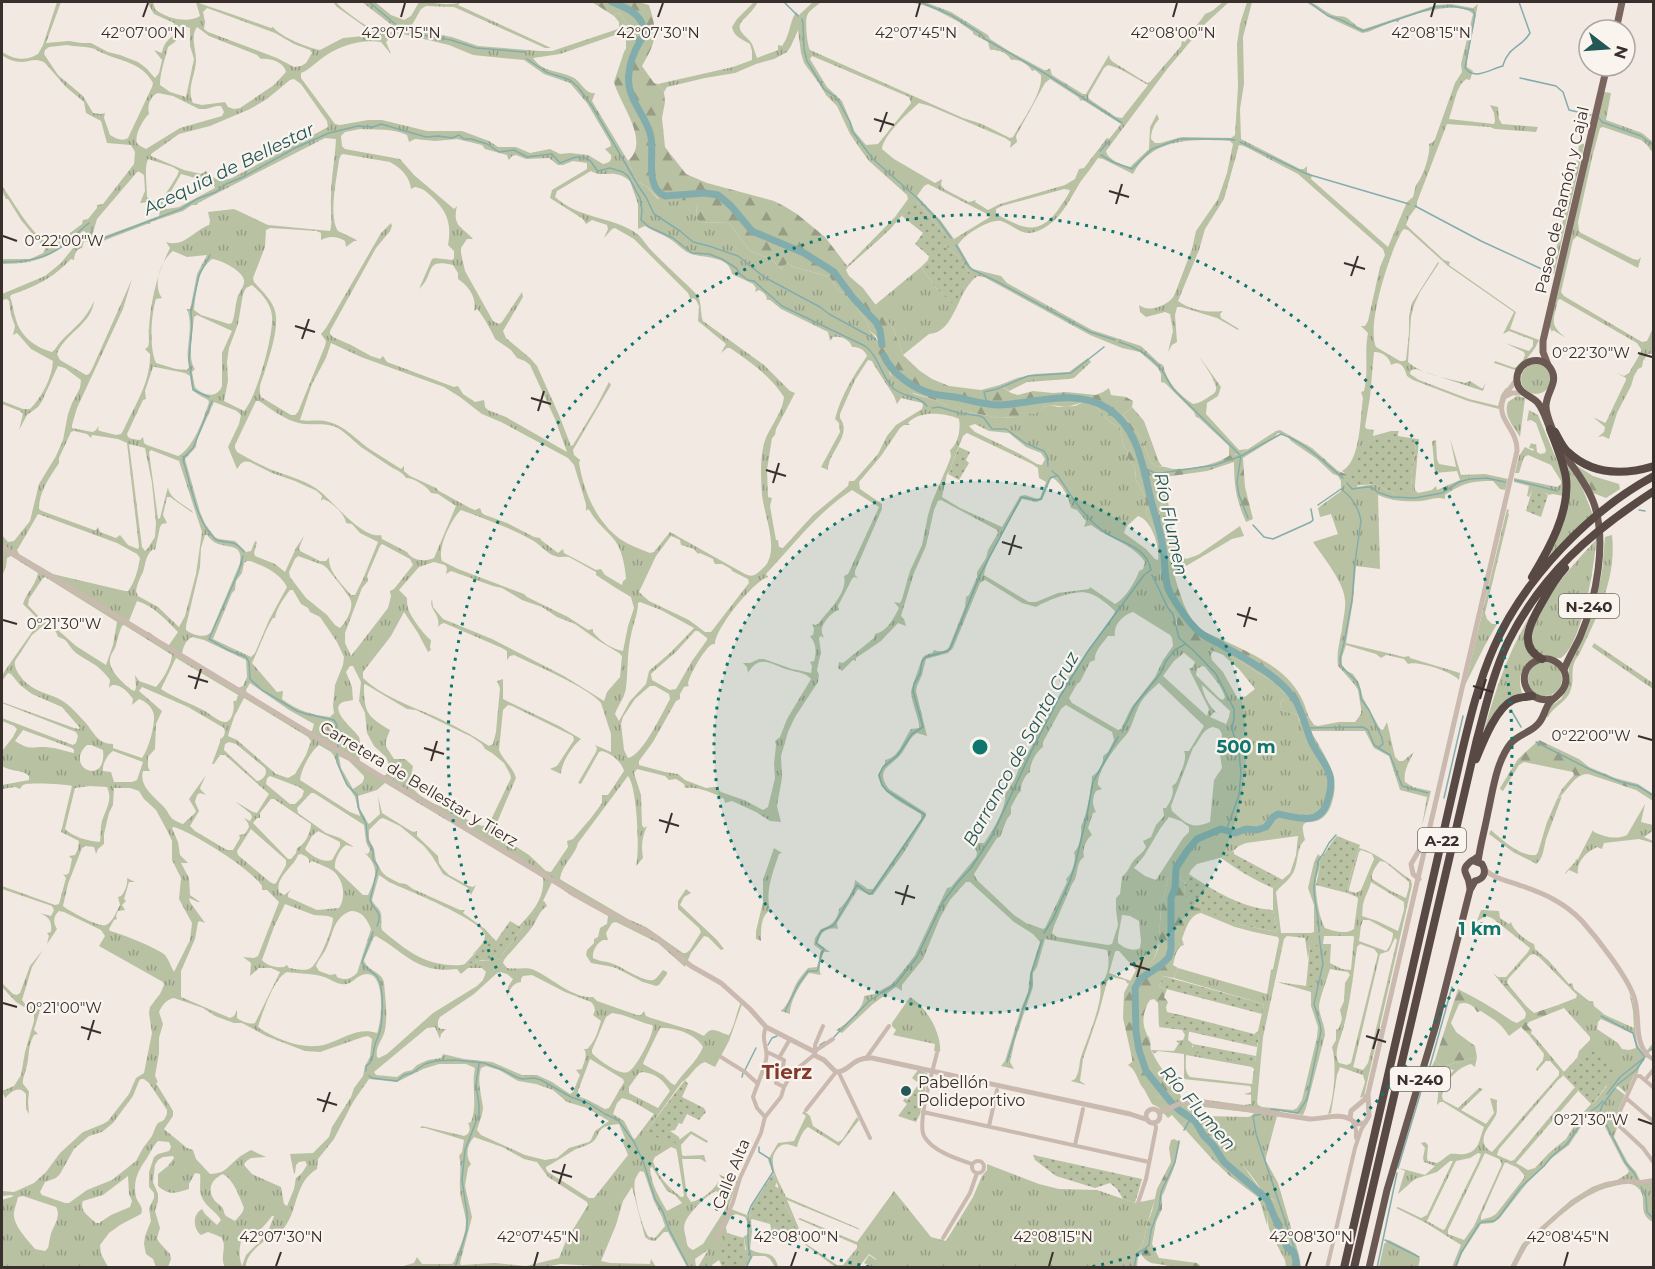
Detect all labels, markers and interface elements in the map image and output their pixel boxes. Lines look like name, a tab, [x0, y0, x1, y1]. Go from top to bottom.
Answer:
north arrow	[1577, 18, 1637, 78]
text: 42°07'00"N	[101, 23, 185, 42]
text: 42°07'15"N	[361, 23, 441, 42]
text: 42°07'30"N	[616, 23, 700, 42]
text: 42°07'45"N	[875, 23, 957, 42]
text: 42°08'00"N	[1130, 23, 1216, 42]
text: 42°08'15"N	[1391, 23, 1471, 42]
text: N	[1610, 43, 1632, 61]
street label: Paseo de Ramón y Cajal	[1531, 104, 1593, 296]
water label: Acequia de Bellestar	[139, 118, 319, 220]
text: 0°22'00"W	[24, 231, 104, 250]
text: 0°22'30"W	[1552, 343, 1630, 362]
water label: Río Flumen	[1149, 471, 1193, 577]
road number: N-240	[1559, 594, 1619, 618]
text: 0°21'30"W	[27, 614, 102, 633]
water label: Barranco de Santa Cruz	[958, 647, 1084, 850]
street label: Carretera de Bellestar y Tierz	[317, 717, 521, 851]
text: 0°22'00"W	[1551, 726, 1631, 745]
text: 500 m	[1216, 736, 1276, 758]
centre of rings	[970, 737, 990, 757]
road number: A-22	[1418, 828, 1466, 852]
text: 1 km	[1459, 918, 1501, 940]
text: 0°21'00"W	[26, 998, 102, 1017]
district label: Tierz	[762, 1060, 812, 1084]
water label: Río Flumen	[1155, 1061, 1241, 1155]
road number: N-240	[1390, 1067, 1450, 1091]
place label: Pabellón Polideportivo	[918, 1073, 1025, 1110]
marker: Pabellón Polideportivo	[899, 1084, 913, 1098]
text: 0°21'30"W	[1554, 1110, 1629, 1129]
street label: Calle Alta	[708, 1136, 754, 1212]
text: 42°07'30"N	[239, 1227, 323, 1246]
text: 42°07'45"N	[497, 1227, 579, 1246]
text: 42°08'00"N	[753, 1227, 839, 1246]
text: 42°08'15"N	[1013, 1227, 1093, 1246]
text: 42°08'30"N	[1269, 1227, 1353, 1246]
text: 42°08'45"N	[1527, 1227, 1609, 1246]

